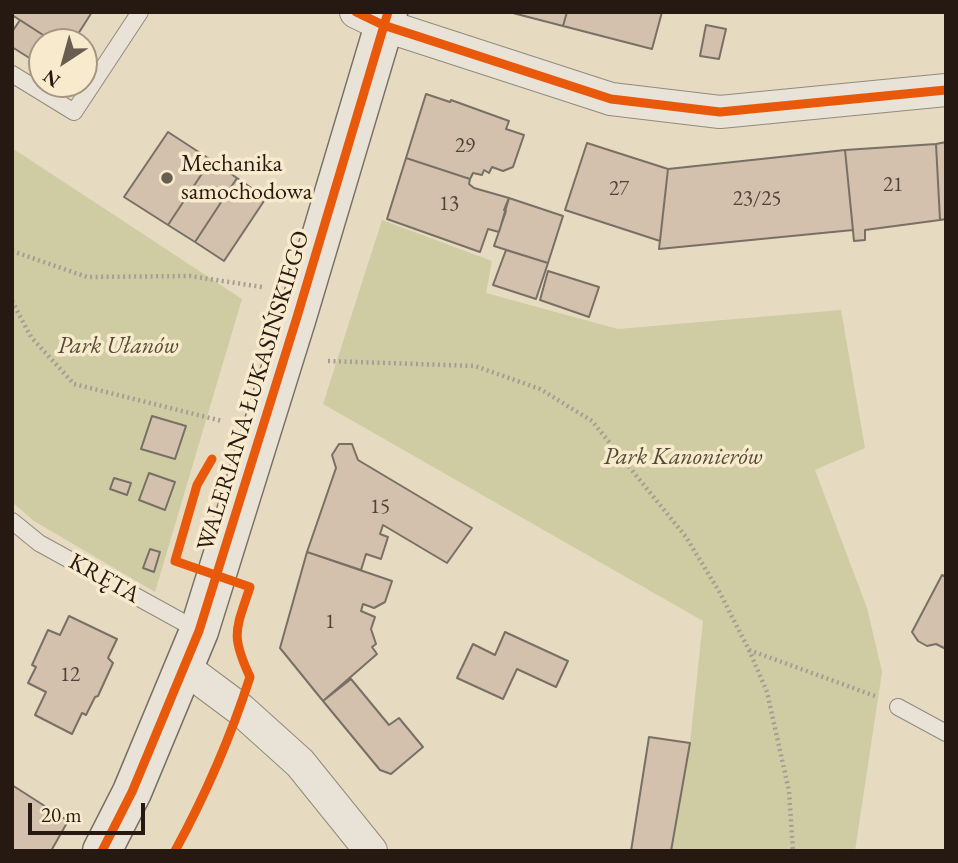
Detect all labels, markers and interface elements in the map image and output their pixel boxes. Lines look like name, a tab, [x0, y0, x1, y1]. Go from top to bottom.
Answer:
north arrow	[28, 28, 98, 98]
text: N	[38, 64, 65, 93]
house number: 29	[455, 133, 475, 159]
place label: Mechanika samochodowa	[181, 150, 312, 206]
marker: Mechanika samochodowa	[159, 170, 175, 186]
house number: 21	[883, 172, 903, 198]
house number: 27	[609, 176, 629, 202]
house number: 23/25	[733, 186, 781, 212]
house number: 13	[439, 191, 459, 217]
street label: WALERIANA ŁUKASIŃSKIEGO	[192, 227, 316, 555]
park label: Park Ułanów	[58, 332, 178, 360]
park label: Park Kanonierów	[603, 443, 763, 471]
house number: 15	[370, 494, 390, 520]
street label: KRĘTA	[63, 548, 145, 610]
house number: 1	[325, 609, 335, 635]
house number: 12	[60, 662, 80, 688]
scale bar	[32, 790, 149, 834]
text: 20 m	[41, 801, 82, 828]

